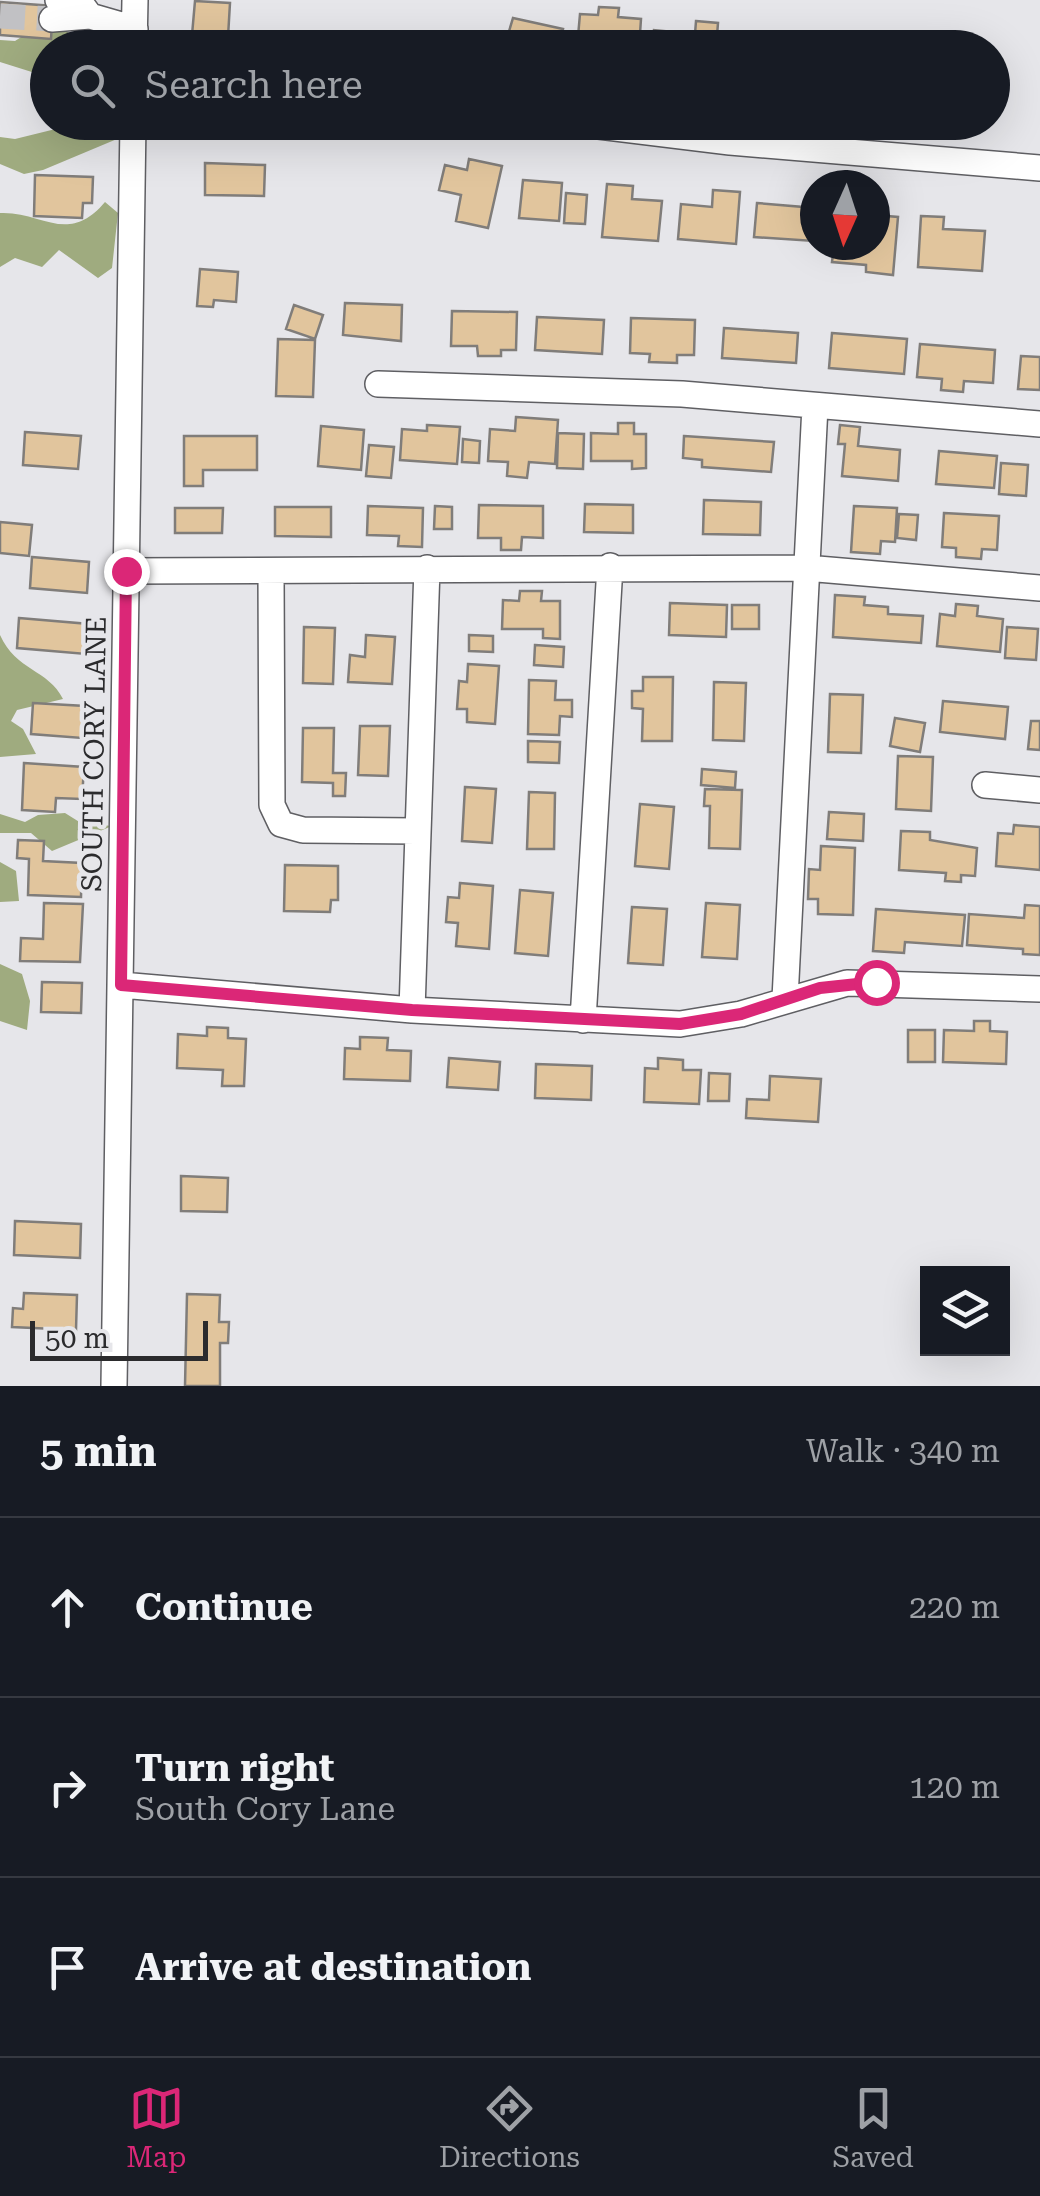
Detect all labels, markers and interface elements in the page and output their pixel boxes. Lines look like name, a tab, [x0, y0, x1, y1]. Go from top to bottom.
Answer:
search box	[30, 30, 1010, 140]
icon: search	[65, 58, 120, 113]
text: Search here	[145, 63, 363, 107]
north arrow	[800, 170, 890, 260]
route end	[104, 549, 150, 595]
street label: SOUTH CORY LANE	[75, 616, 113, 892]
route start	[854, 960, 900, 1006]
map controls	[920, 1266, 1010, 1356]
button: layers	[920, 1266, 1010, 1356]
scale bar	[30, 1316, 208, 1360]
text: 50 m	[45, 1322, 109, 1355]
text: 5 min	[40, 1427, 157, 1476]
text: Walk · 340 m	[806, 1432, 1000, 1470]
icon: ahead	[40, 1580, 95, 1635]
text: Continue	[135, 1585, 313, 1629]
text: 220 m	[909, 1588, 1000, 1626]
text: Turn right	[135, 1746, 334, 1790]
icon: right	[40, 1760, 95, 1815]
text: 120 m	[909, 1768, 1000, 1806]
text: South Cory Lane	[135, 1790, 395, 1828]
icon: arrive	[40, 1940, 95, 1995]
text: Arrive at destination	[135, 1945, 531, 1989]
tab: Map	[126, 2081, 186, 2174]
tab: Directions	[439, 2081, 580, 2174]
tab: Saved	[832, 2081, 914, 2174]

